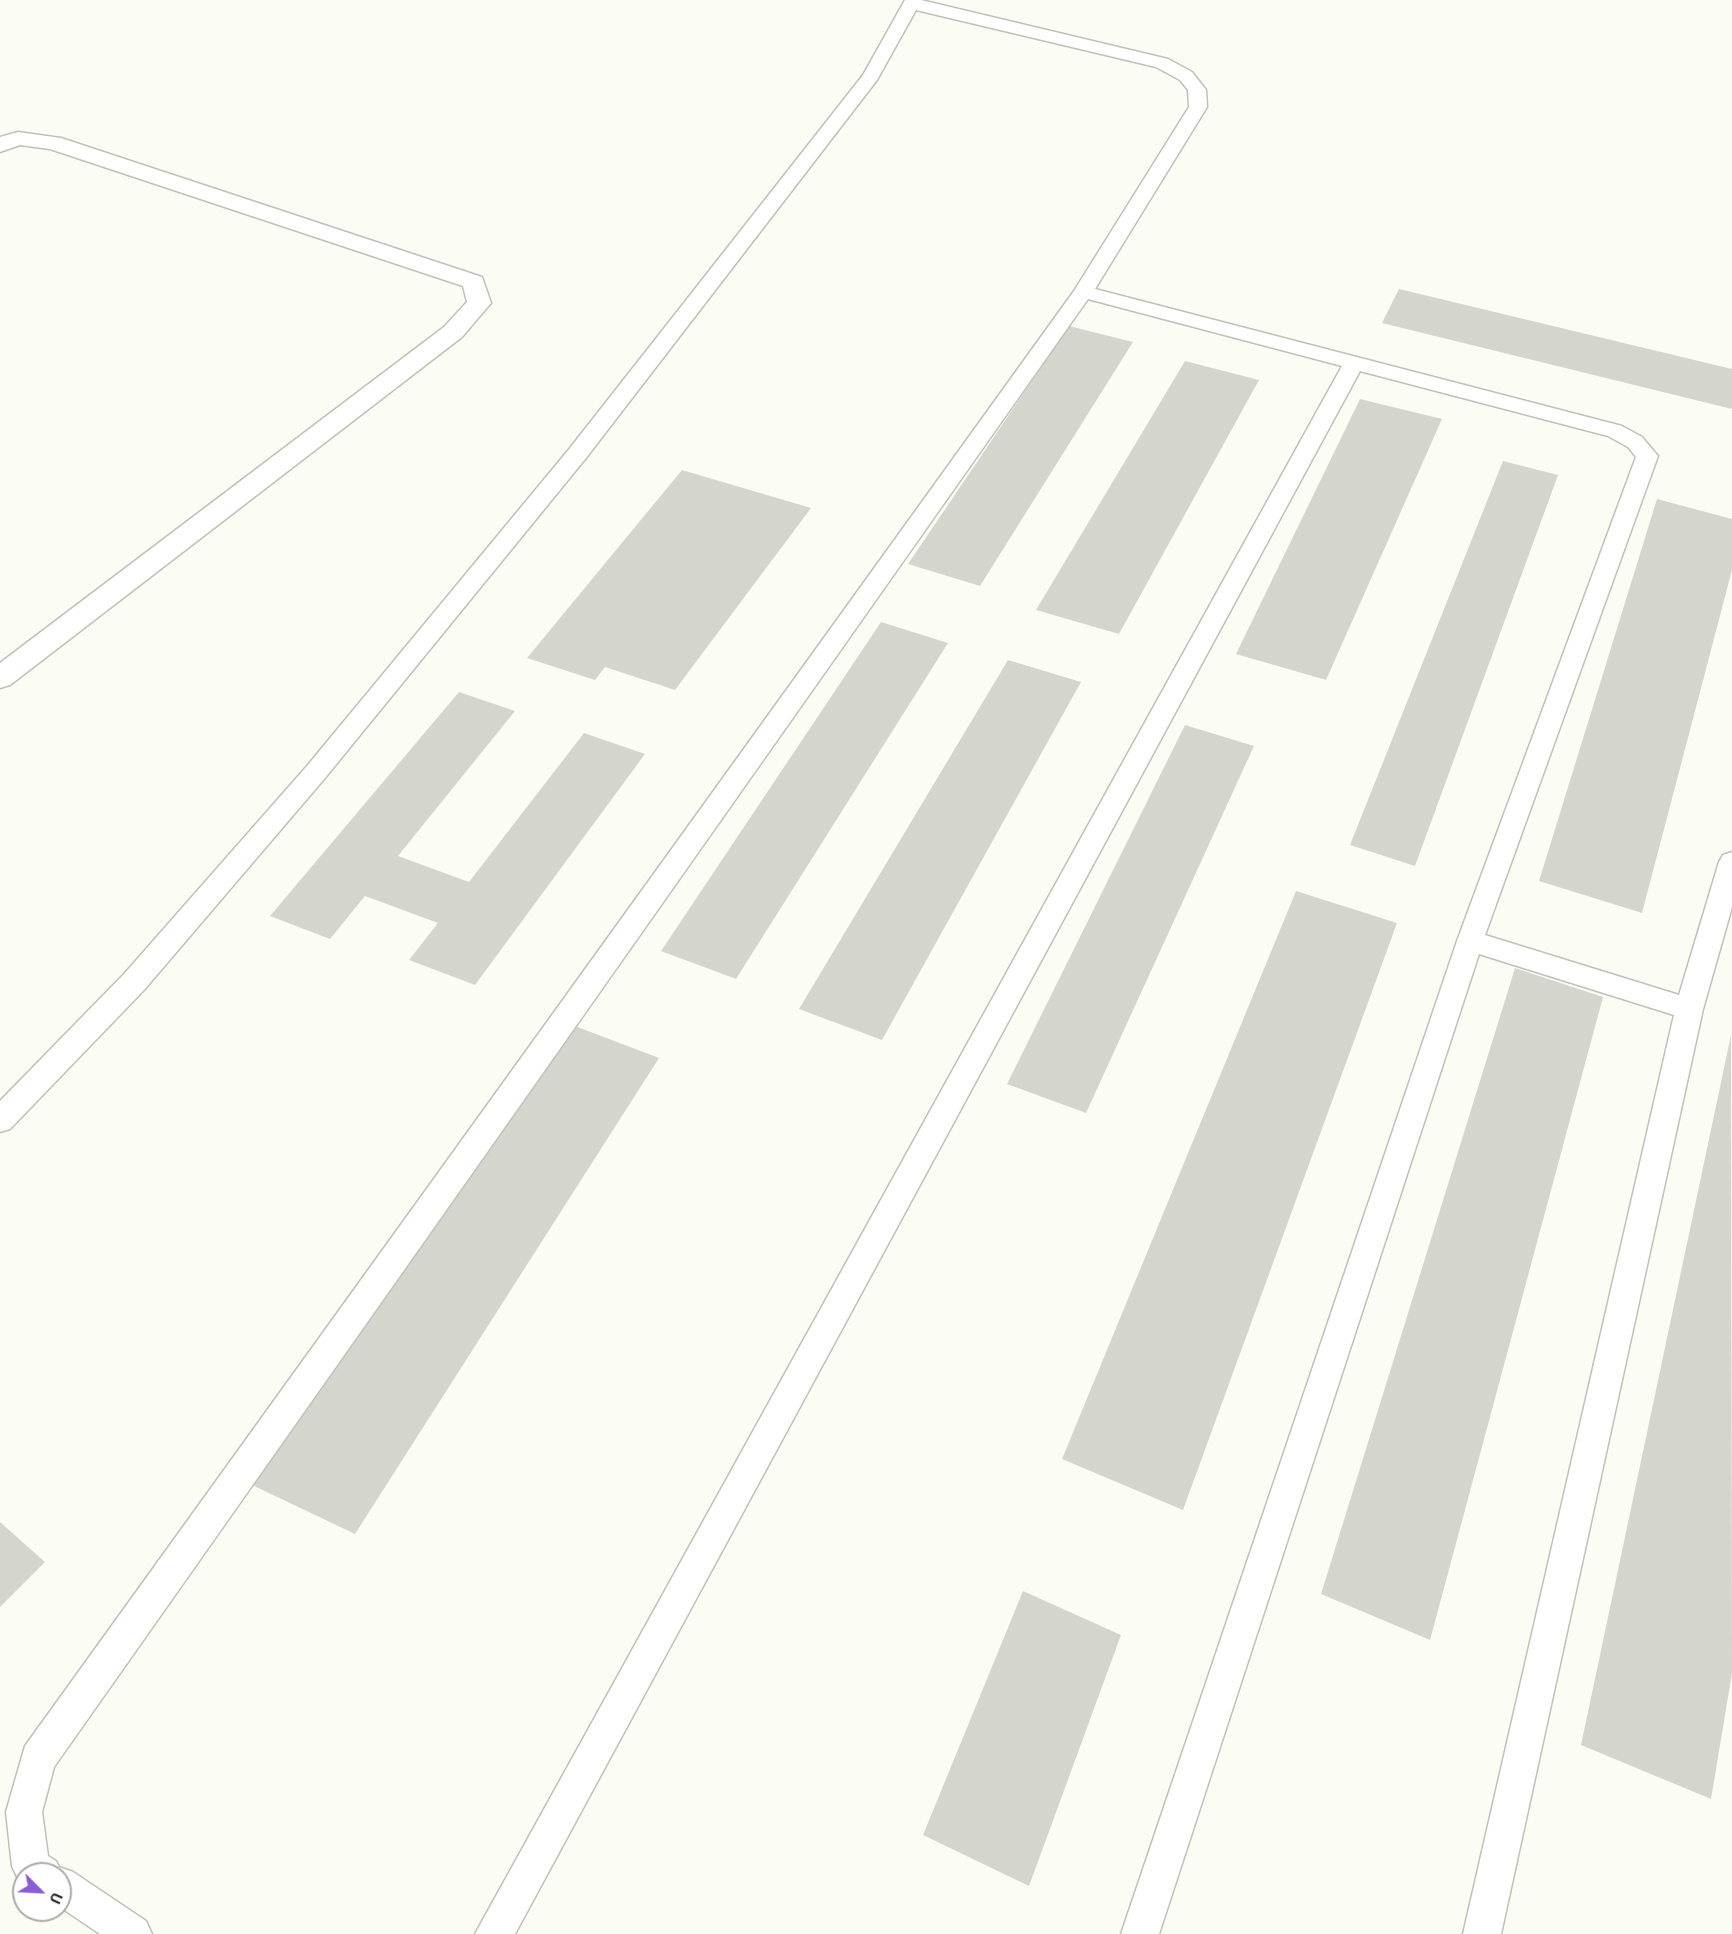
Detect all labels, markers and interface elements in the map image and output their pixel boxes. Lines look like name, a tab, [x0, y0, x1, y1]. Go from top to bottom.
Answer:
north arrow	[12, 1862, 72, 1922]
text: U	[46, 1890, 68, 1907]

